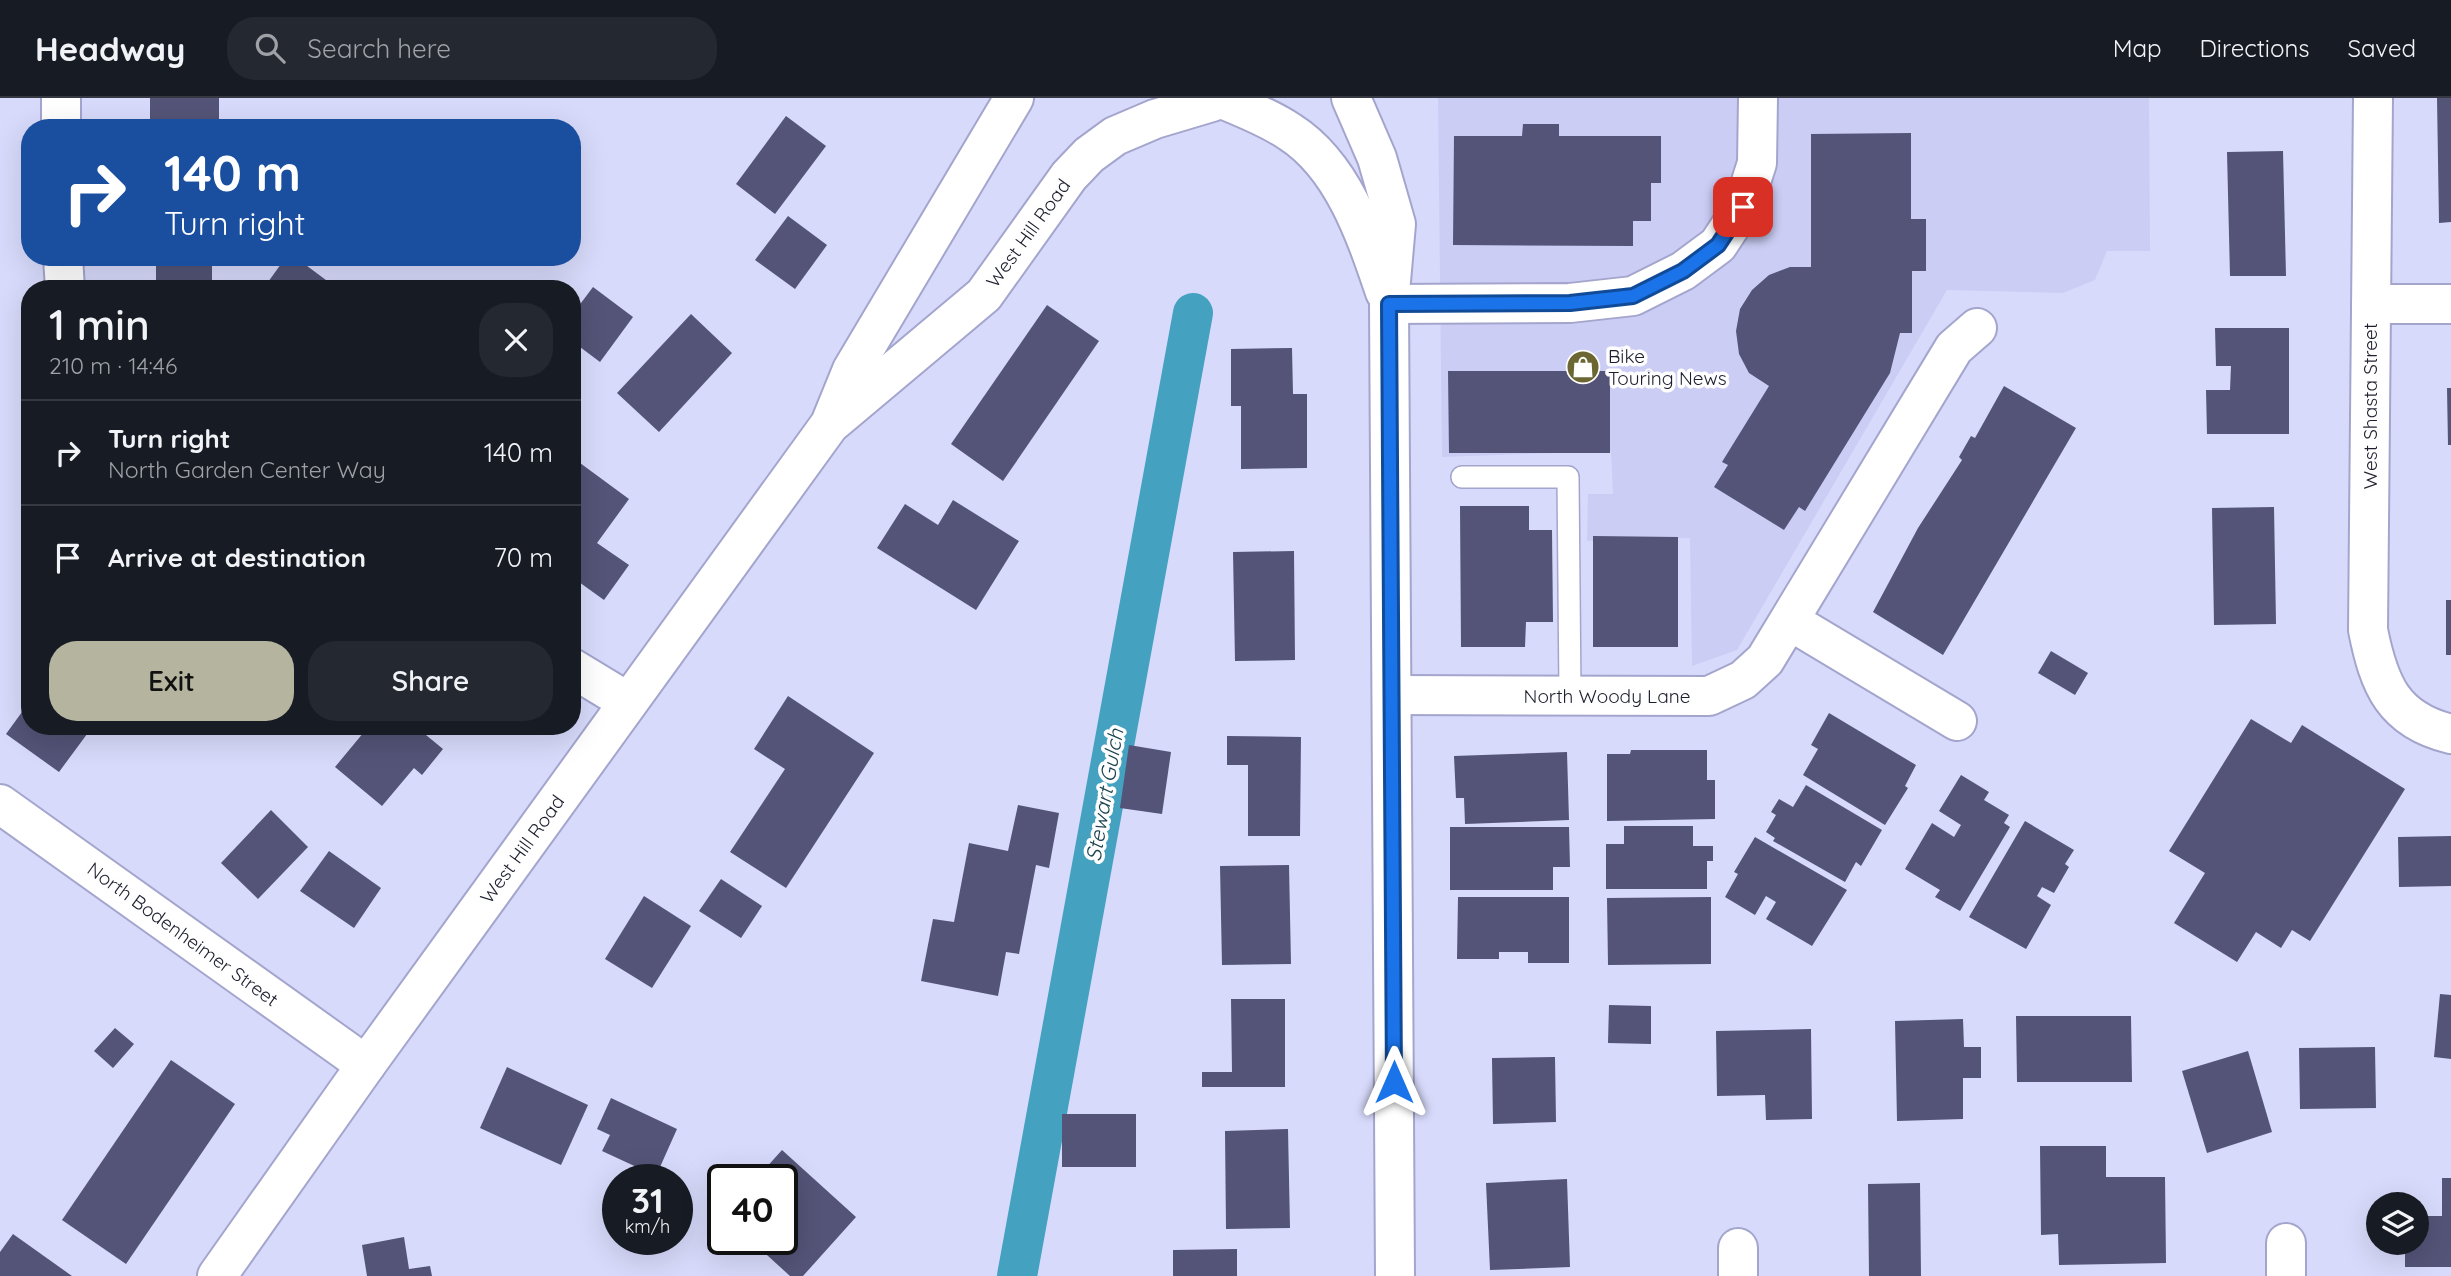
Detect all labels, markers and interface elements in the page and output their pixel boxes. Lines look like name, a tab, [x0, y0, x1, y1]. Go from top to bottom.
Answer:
search box	[227, 17, 717, 80]
text: Headway	[35, 28, 185, 69]
icon: search	[251, 29, 289, 67]
text: Search here	[307, 32, 451, 65]
text: Map	[2113, 33, 2162, 63]
text: Directions	[2200, 33, 2310, 63]
text: Saved	[2348, 33, 2416, 63]
text: 140 m	[164, 142, 301, 203]
icon: right	[49, 147, 140, 238]
street label: West Hill Road	[981, 174, 1075, 292]
pin	[1713, 177, 1773, 237]
icon: arrive	[1724, 188, 1762, 226]
text: Turn right	[164, 203, 305, 243]
text: 1 min	[49, 298, 150, 351]
button: close	[479, 303, 553, 377]
street label: West Shasta Street	[2358, 323, 2382, 489]
place label: Bike Touring News	[1608, 344, 1727, 390]
shop icon: Bike Touring News	[1564, 348, 1602, 386]
text: 210 m · 14:46	[49, 351, 177, 380]
text: Turn right	[108, 422, 230, 455]
icon: right	[49, 434, 87, 472]
text: 140 m	[484, 436, 553, 469]
text: North Garden Center Way	[108, 455, 386, 484]
icon: arrive	[49, 539, 87, 577]
text: Arrive at destination	[108, 541, 366, 574]
text: 70 m	[493, 541, 553, 574]
button: Exit	[49, 641, 294, 721]
button: Share	[308, 641, 553, 721]
street label: North Woody Lane	[1524, 684, 1690, 708]
water label: Stewart Gulch	[1080, 725, 1129, 863]
street label: West Hill Road	[475, 790, 569, 908]
street label: North Bodenheimer Street	[83, 857, 283, 1011]
position arrow	[1357, 1045, 1431, 1119]
speed limit sign: 40	[707, 1164, 798, 1255]
text: 31	[631, 1178, 664, 1222]
map controls	[2366, 1192, 2429, 1255]
button: layers	[2366, 1192, 2429, 1255]
text: km/h	[625, 1215, 670, 1238]

